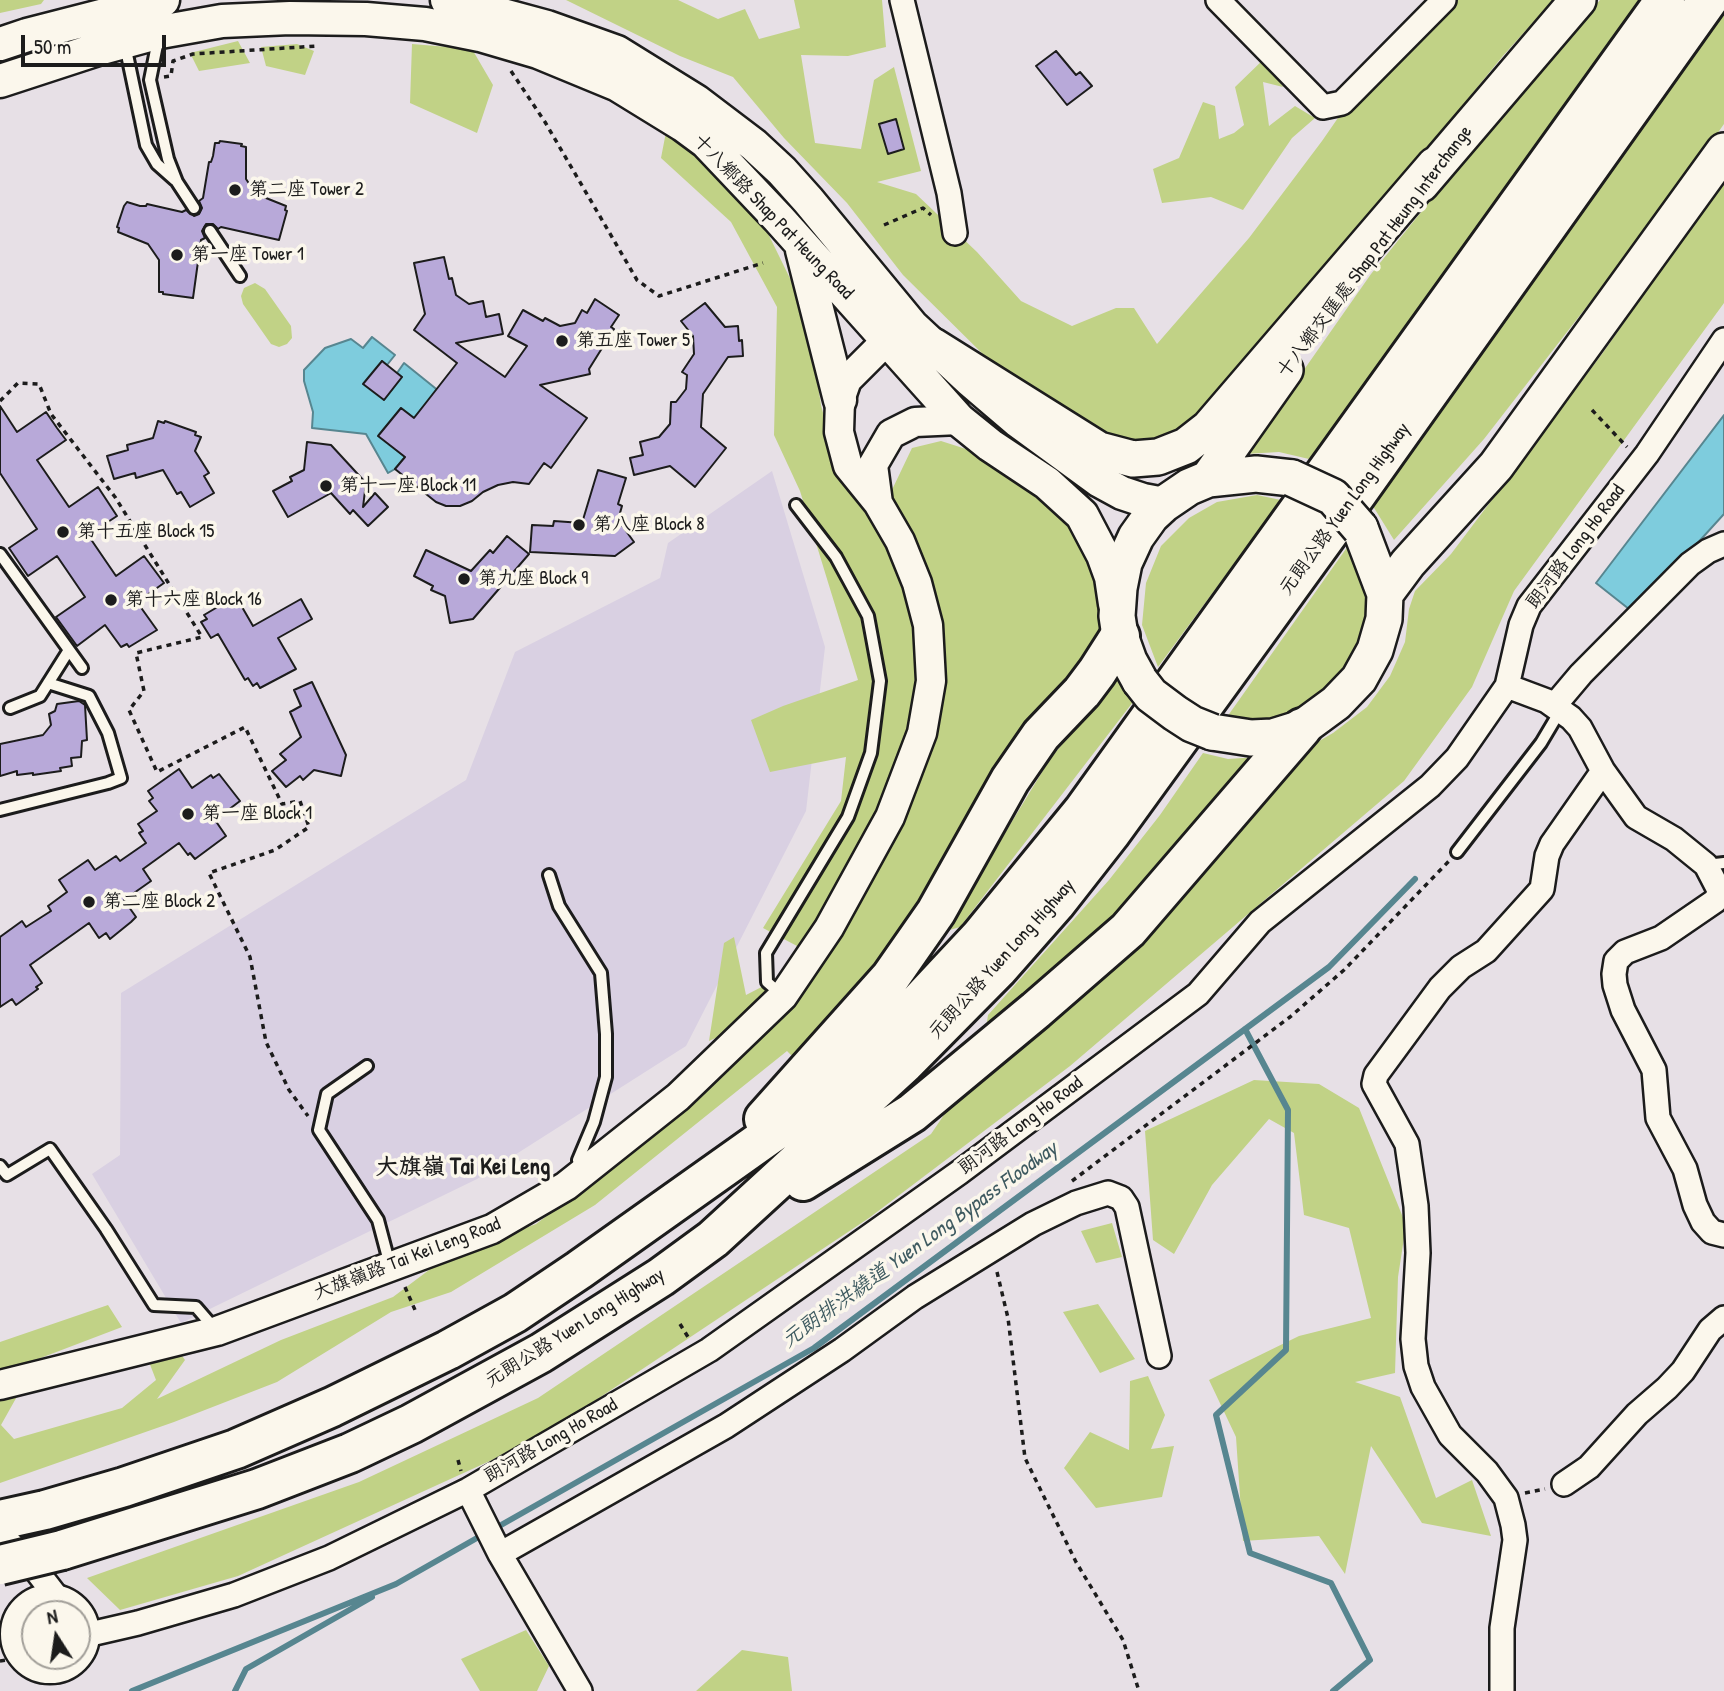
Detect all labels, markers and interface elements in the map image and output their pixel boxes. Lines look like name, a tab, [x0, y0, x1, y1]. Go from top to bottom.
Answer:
scale bar	[24, 21, 170, 65]
text: 50 m	[34, 32, 71, 61]
street label: 十八鄉交匯處 Shap Pat Heung Interchange	[1273, 121, 1477, 383]
street label: 十八鄉路 Shap Pat Heung Road	[688, 130, 858, 304]
place label: 第二座 Tower 2	[249, 179, 364, 201]
marker: 第二座 Tower 2	[227, 182, 243, 198]
place label: 第一座 Tower 1	[191, 244, 304, 266]
marker: 第一座 Tower 1	[169, 247, 185, 263]
place label: 第五座 Tower 5	[576, 330, 690, 352]
marker: 第五座 Tower 5	[554, 333, 570, 349]
street label: 元朗公路 Yuen Long Highway	[1275, 419, 1415, 599]
place label: 第十一座 Block 11	[340, 475, 476, 497]
marker: 第十一座 Block 11	[318, 478, 334, 494]
street label: 朗河路 Long Ho Road	[1522, 480, 1630, 614]
place label: 第八座 Block 8	[593, 514, 705, 536]
marker: 第八座 Block 8	[571, 517, 587, 533]
place label: 第十五座 Block 15	[77, 521, 214, 543]
marker: 第十五座 Block 15	[55, 524, 71, 540]
place label: 第九座 Block 9	[478, 568, 588, 590]
marker: 第九座 Block 9	[456, 571, 472, 587]
place label: 第十六座 Block 16	[125, 589, 262, 611]
marker: 第十六座 Block 16	[103, 592, 119, 608]
place label: 第一座 Block 1	[202, 803, 312, 825]
marker: 第一座 Block 1	[180, 806, 196, 822]
street label: 元朗公路 Yuen Long Highway	[924, 874, 1080, 1044]
place label: 第二座 Block 2	[103, 891, 215, 913]
marker: 第二座 Block 2	[81, 894, 97, 910]
street label: 朗河路 Long Ho Road	[954, 1072, 1088, 1180]
water label: 元朗排洪繞道 Yuen Long Bypass Floodway	[777, 1137, 1063, 1353]
district label: 大旗嶺 Tai Kei Leng	[376, 1154, 550, 1182]
street label: 大旗嶺路 Tai Kei Leng Road	[310, 1213, 504, 1305]
street label: 元朗公路 Yuen Long Highway	[481, 1264, 669, 1392]
street label: 朗河路 Long Ho Road	[481, 1394, 621, 1488]
north arrow	[21, 1600, 91, 1670]
text: N	[44, 1603, 60, 1630]

